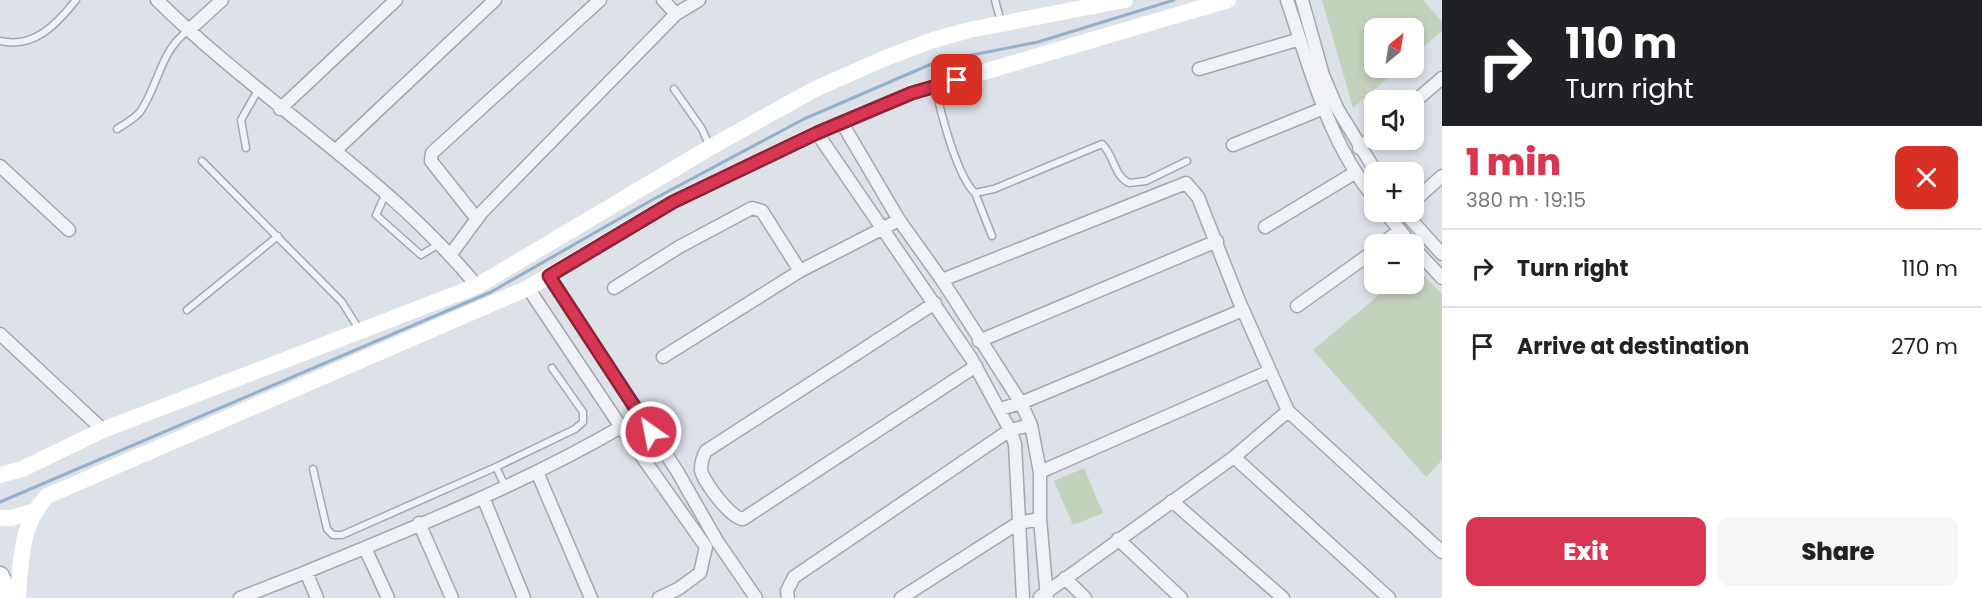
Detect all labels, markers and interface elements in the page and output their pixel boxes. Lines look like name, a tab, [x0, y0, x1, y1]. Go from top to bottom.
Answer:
text: 110 m	[1565, 14, 1677, 73]
north arrow	[1364, 18, 1424, 78]
map controls	[1364, 18, 1424, 294]
icon: right	[1466, 24, 1544, 102]
pin	[931, 54, 982, 105]
icon: arrive	[940, 63, 973, 96]
text: Turn right	[1565, 70, 1694, 107]
button: sound	[1364, 90, 1424, 150]
text: 1 min	[1466, 137, 1561, 188]
button: close	[1895, 146, 1958, 209]
button: +	[1364, 162, 1424, 222]
text: 380 m · 19:15	[1466, 186, 1586, 214]
button: −	[1364, 234, 1424, 294]
icon: right	[1466, 252, 1499, 285]
text: Turn right	[1517, 253, 1628, 284]
text: 110 m	[1902, 253, 1958, 284]
icon: arrive	[1466, 330, 1499, 363]
text: Arrive at destination	[1517, 331, 1749, 362]
text: 270 m	[1891, 331, 1958, 362]
position arrow	[619, 400, 683, 464]
button: Exit	[1466, 517, 1706, 586]
button: Share	[1718, 517, 1958, 586]

